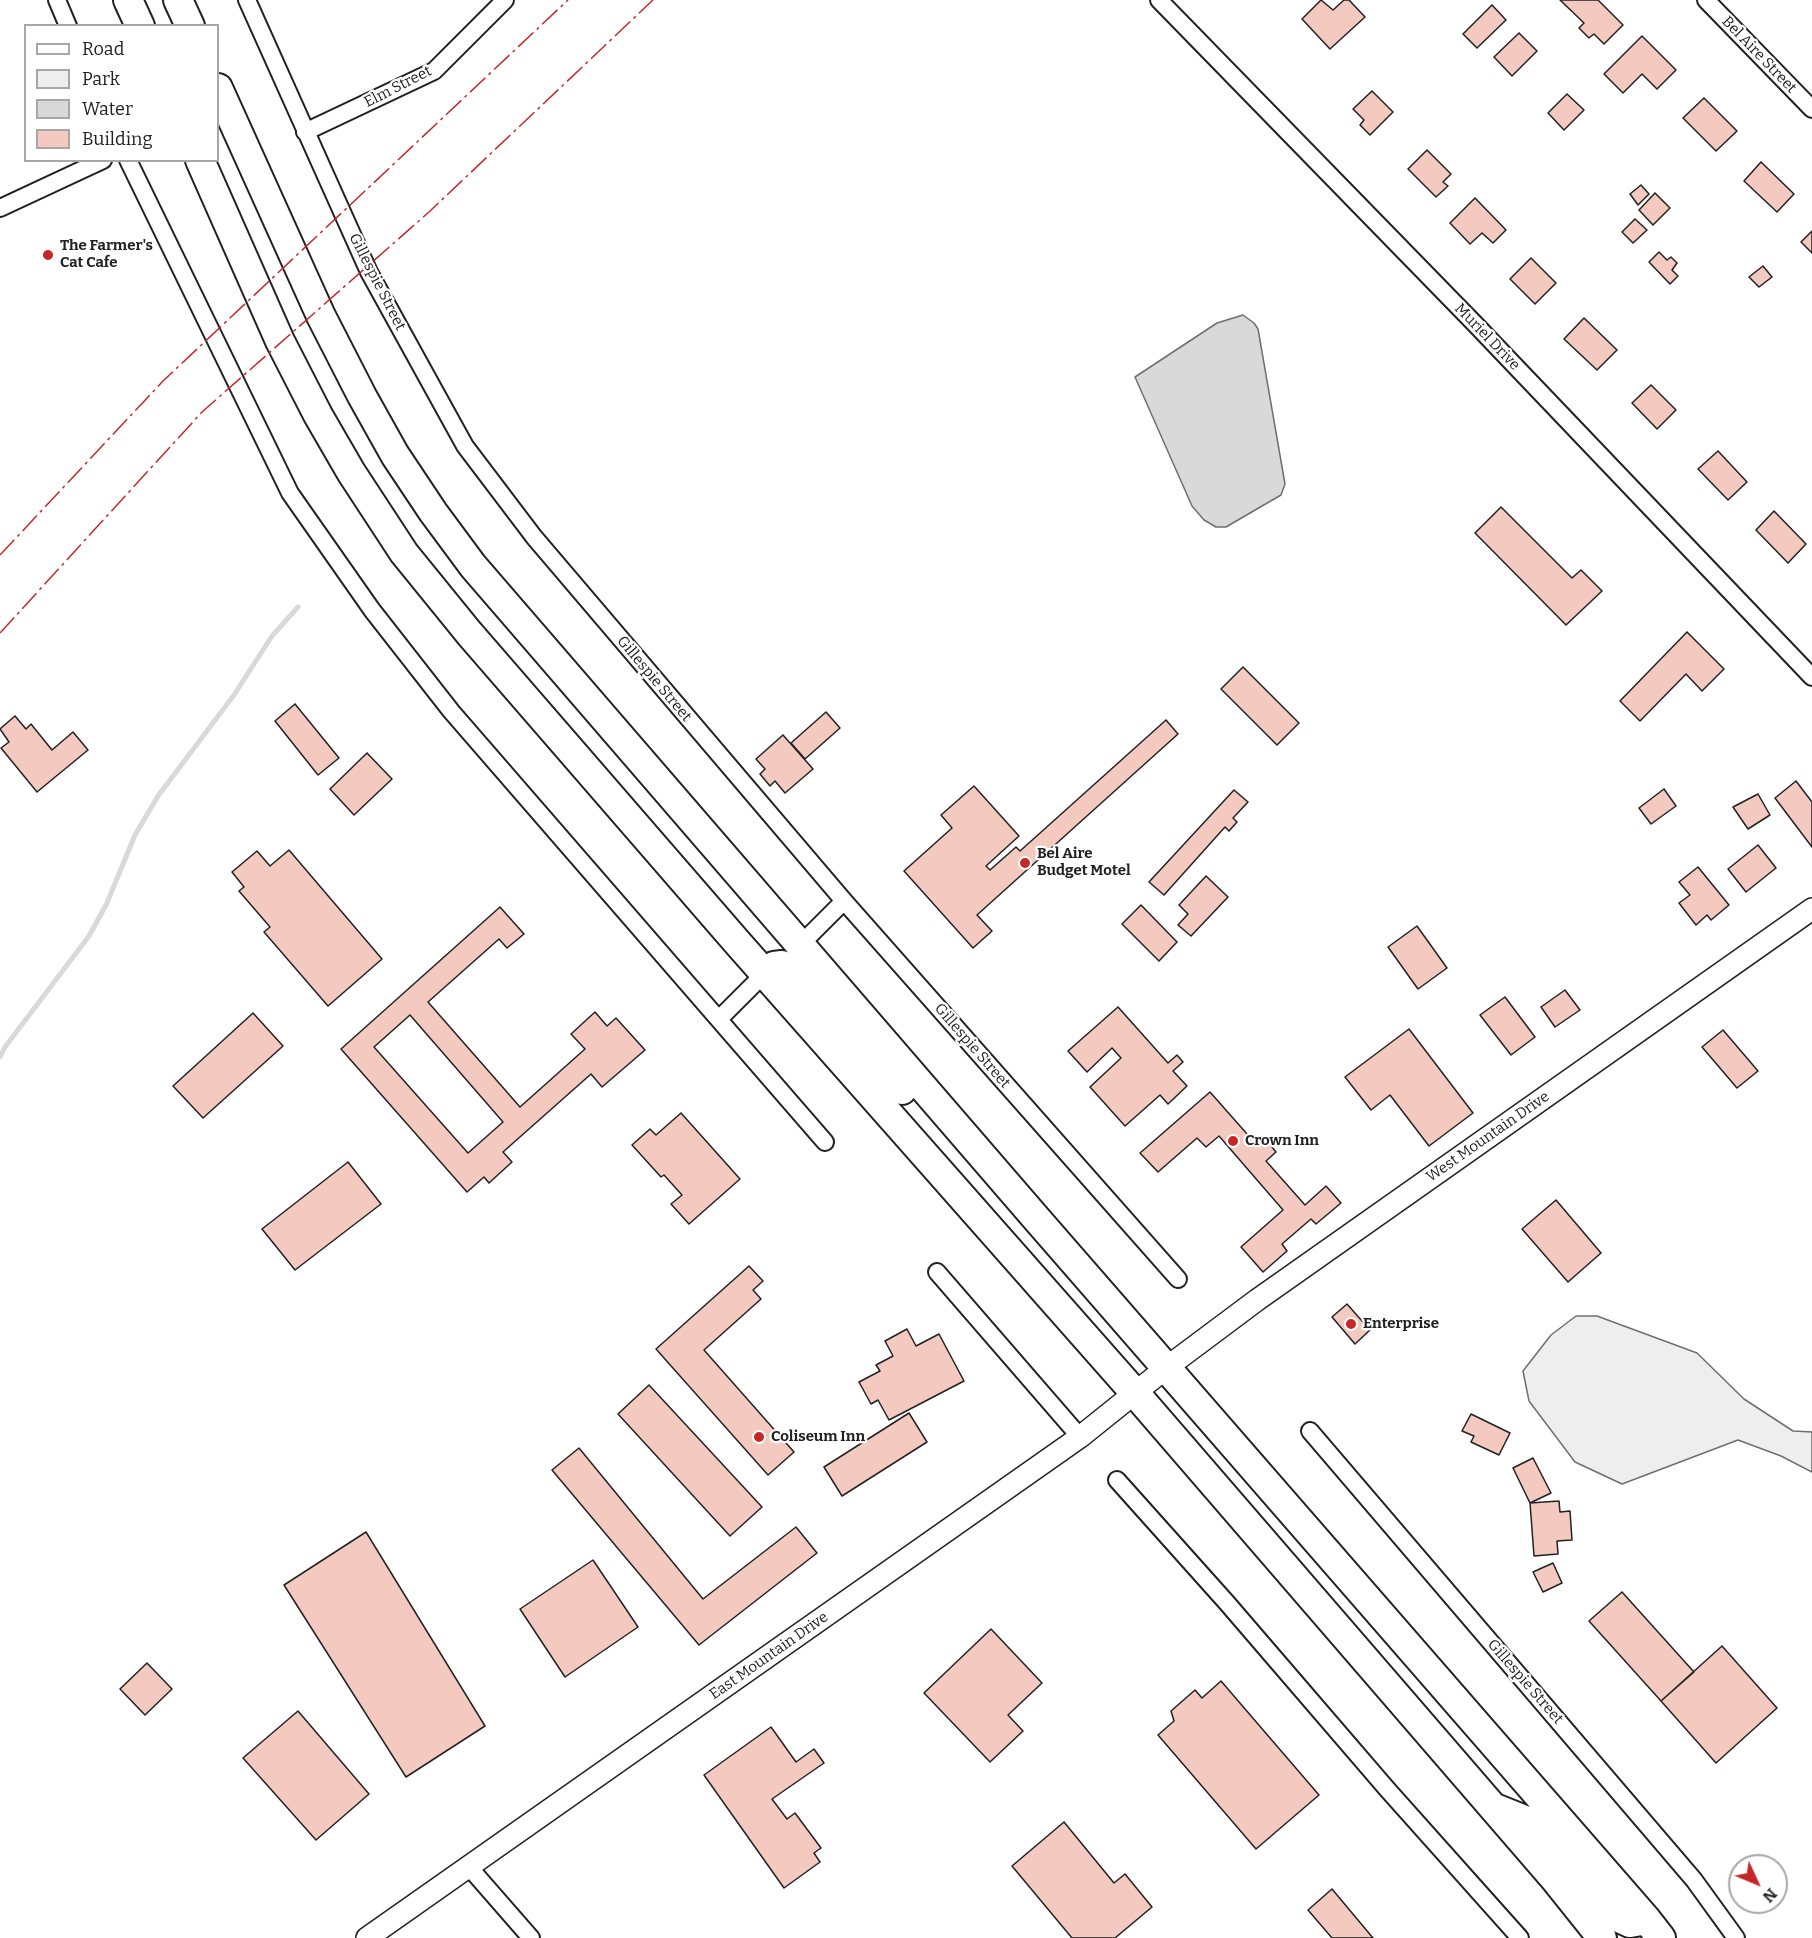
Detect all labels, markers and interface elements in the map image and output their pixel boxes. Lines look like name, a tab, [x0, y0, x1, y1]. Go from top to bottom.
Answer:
street label: Bel Aire Street	[1718, 13, 1800, 97]
legend	[24, 24, 219, 162]
text: Road	[82, 38, 124, 60]
street label: Elm Street	[361, 62, 435, 112]
text: Park	[82, 68, 120, 90]
text: Water	[82, 98, 133, 120]
text: Building	[82, 128, 153, 150]
street label: Gillespie Street	[345, 230, 409, 334]
place label: The Farmer's Cat Cafe	[60, 237, 153, 272]
marker: The Farmer's Cat Cafe	[41, 248, 55, 262]
street label: Muriel Drive	[1451, 300, 1523, 374]
street label: Gillespie Street	[613, 632, 695, 726]
place label: Bel Aire Budget Motel	[1037, 845, 1131, 880]
marker: Bel Aire Budget Motel	[1018, 856, 1032, 870]
street label: Gillespie Street	[930, 1000, 1014, 1092]
street label: West Mountain Drive	[1423, 1088, 1553, 1186]
place label: Crown Inn	[1245, 1132, 1319, 1150]
marker: Crown Inn	[1226, 1134, 1240, 1148]
place label: Enterprise	[1363, 1315, 1439, 1333]
marker: Enterprise	[1344, 1317, 1358, 1331]
place label: Coliseum Inn	[771, 1428, 865, 1446]
marker: Coliseum Inn	[752, 1430, 766, 1444]
street label: East Mountain Drive	[706, 1608, 832, 1704]
street label: Gillespie Street	[1483, 1636, 1567, 1728]
north arrow	[1728, 1854, 1788, 1914]
text: N	[1759, 1884, 1781, 1907]

